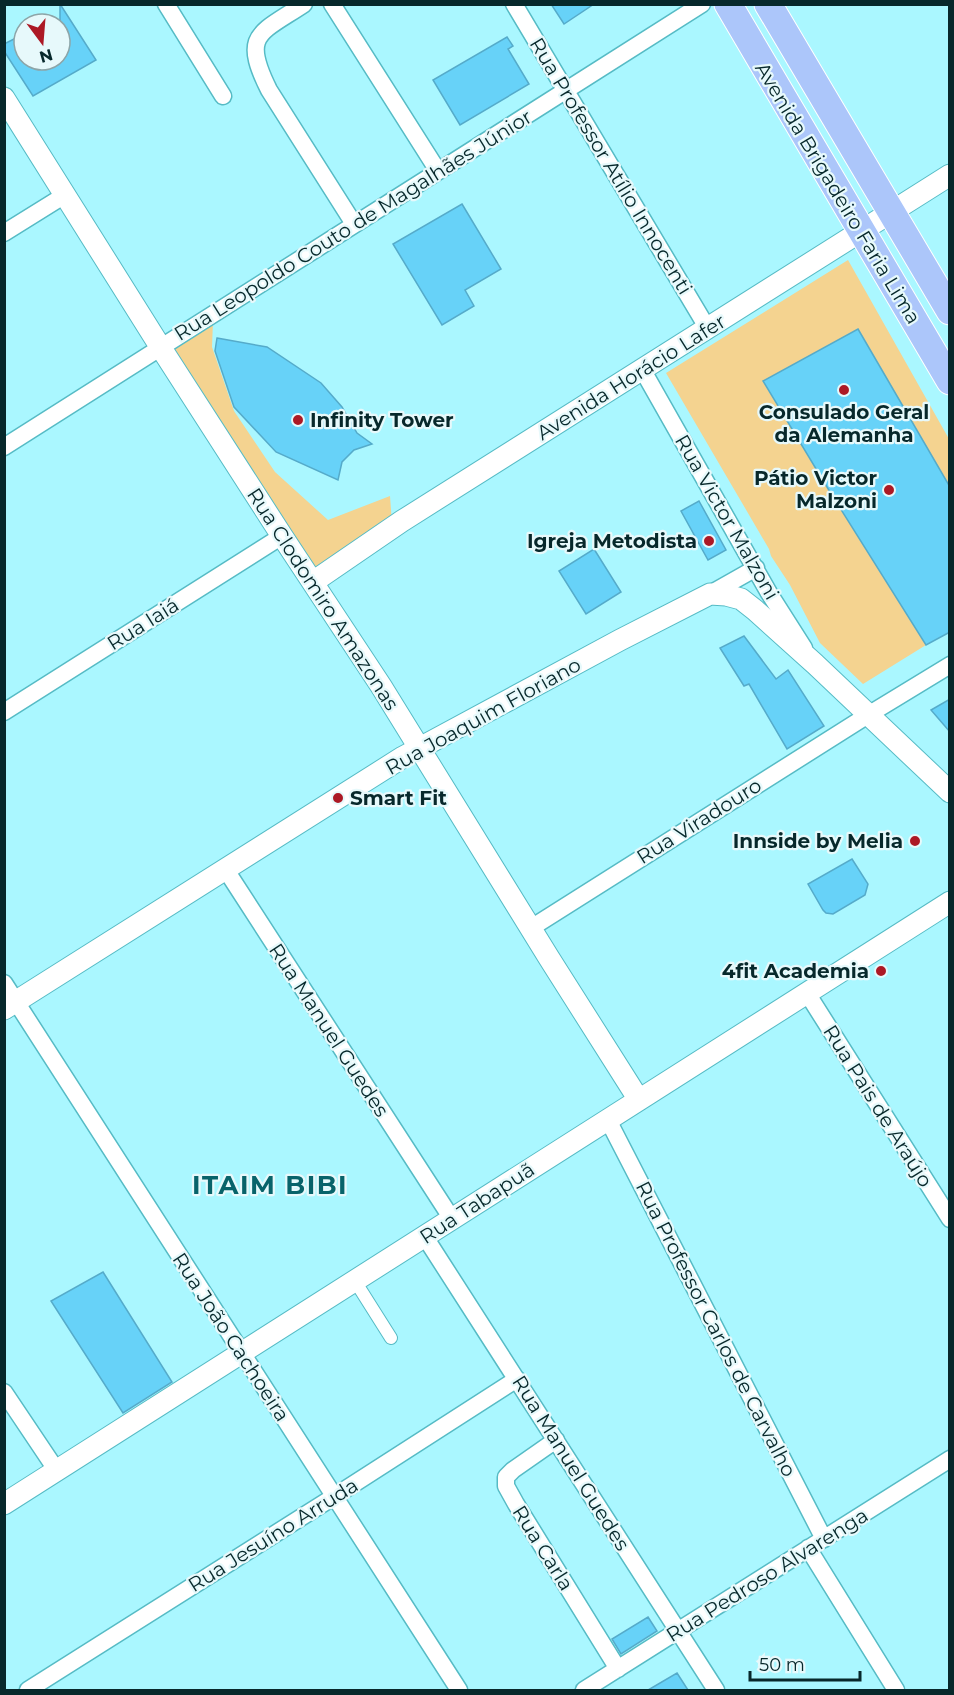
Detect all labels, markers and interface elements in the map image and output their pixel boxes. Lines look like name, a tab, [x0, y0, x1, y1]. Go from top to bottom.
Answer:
north arrow	[12, 12, 72, 72]
street label: Rua Professor Atílio Innocenti	[525, 33, 697, 299]
text: N	[37, 45, 55, 67]
street label: Avenida Brigadeiro Faria Lima	[750, 58, 926, 328]
street label: Rua Leopoldo Couto de Magalhães Júnior	[170, 104, 536, 346]
street label: Avenida Horácio Lafer	[532, 309, 730, 445]
marker: Consulado Geral da Alemanha	[837, 383, 851, 397]
place label: Consulado Geral da Alemanha	[759, 400, 929, 447]
place label: Infinity Tower	[310, 408, 454, 432]
marker: Infinity Tower	[291, 413, 305, 427]
street label: Rua Victor Malzoni	[670, 430, 784, 604]
place label: Pátio Victor Malzoni	[754, 466, 877, 513]
street label: Rua Clodomiro Amazonas	[242, 483, 404, 715]
marker: Pátio Victor Malzoni	[882, 483, 896, 497]
place label: Igreja Metodista	[527, 529, 697, 553]
marker: Igreja Metodista	[702, 534, 716, 548]
street label: Rua Iaiá	[103, 593, 183, 655]
street label: Rua Joaquim Floriano	[381, 652, 585, 780]
street label: Rua Viradouro	[632, 773, 766, 869]
place label: Smart Fit	[350, 786, 447, 810]
marker: Smart Fit	[331, 791, 345, 805]
place label: Innside by Melia	[733, 829, 903, 853]
marker: Innside by Melia	[908, 834, 922, 848]
street label: Rua Manuel Guedes	[264, 939, 394, 1121]
place label: 4fit Academia	[722, 959, 869, 983]
marker: 4fit Academia	[874, 964, 888, 978]
street label: Rua Pais de Araújo	[818, 1020, 938, 1192]
street label: Rua Tabapuã	[415, 1157, 539, 1249]
district label: ITAIM BIBI	[192, 1169, 348, 1201]
street label: Rua Professor Carlos de Carvalho	[631, 1177, 801, 1481]
street label: Rua João Cachoeira	[167, 1248, 295, 1426]
street label: Rua Manuel Guedes	[507, 1371, 635, 1555]
street label: Rua Jesuíno Arruda	[184, 1473, 362, 1597]
street label: Rua Carla	[507, 1501, 579, 1595]
street label: Rua Pedroso Alvarenga	[662, 1503, 872, 1647]
scale bar	[750, 1644, 860, 1682]
text: 50 m	[759, 1654, 805, 1676]

